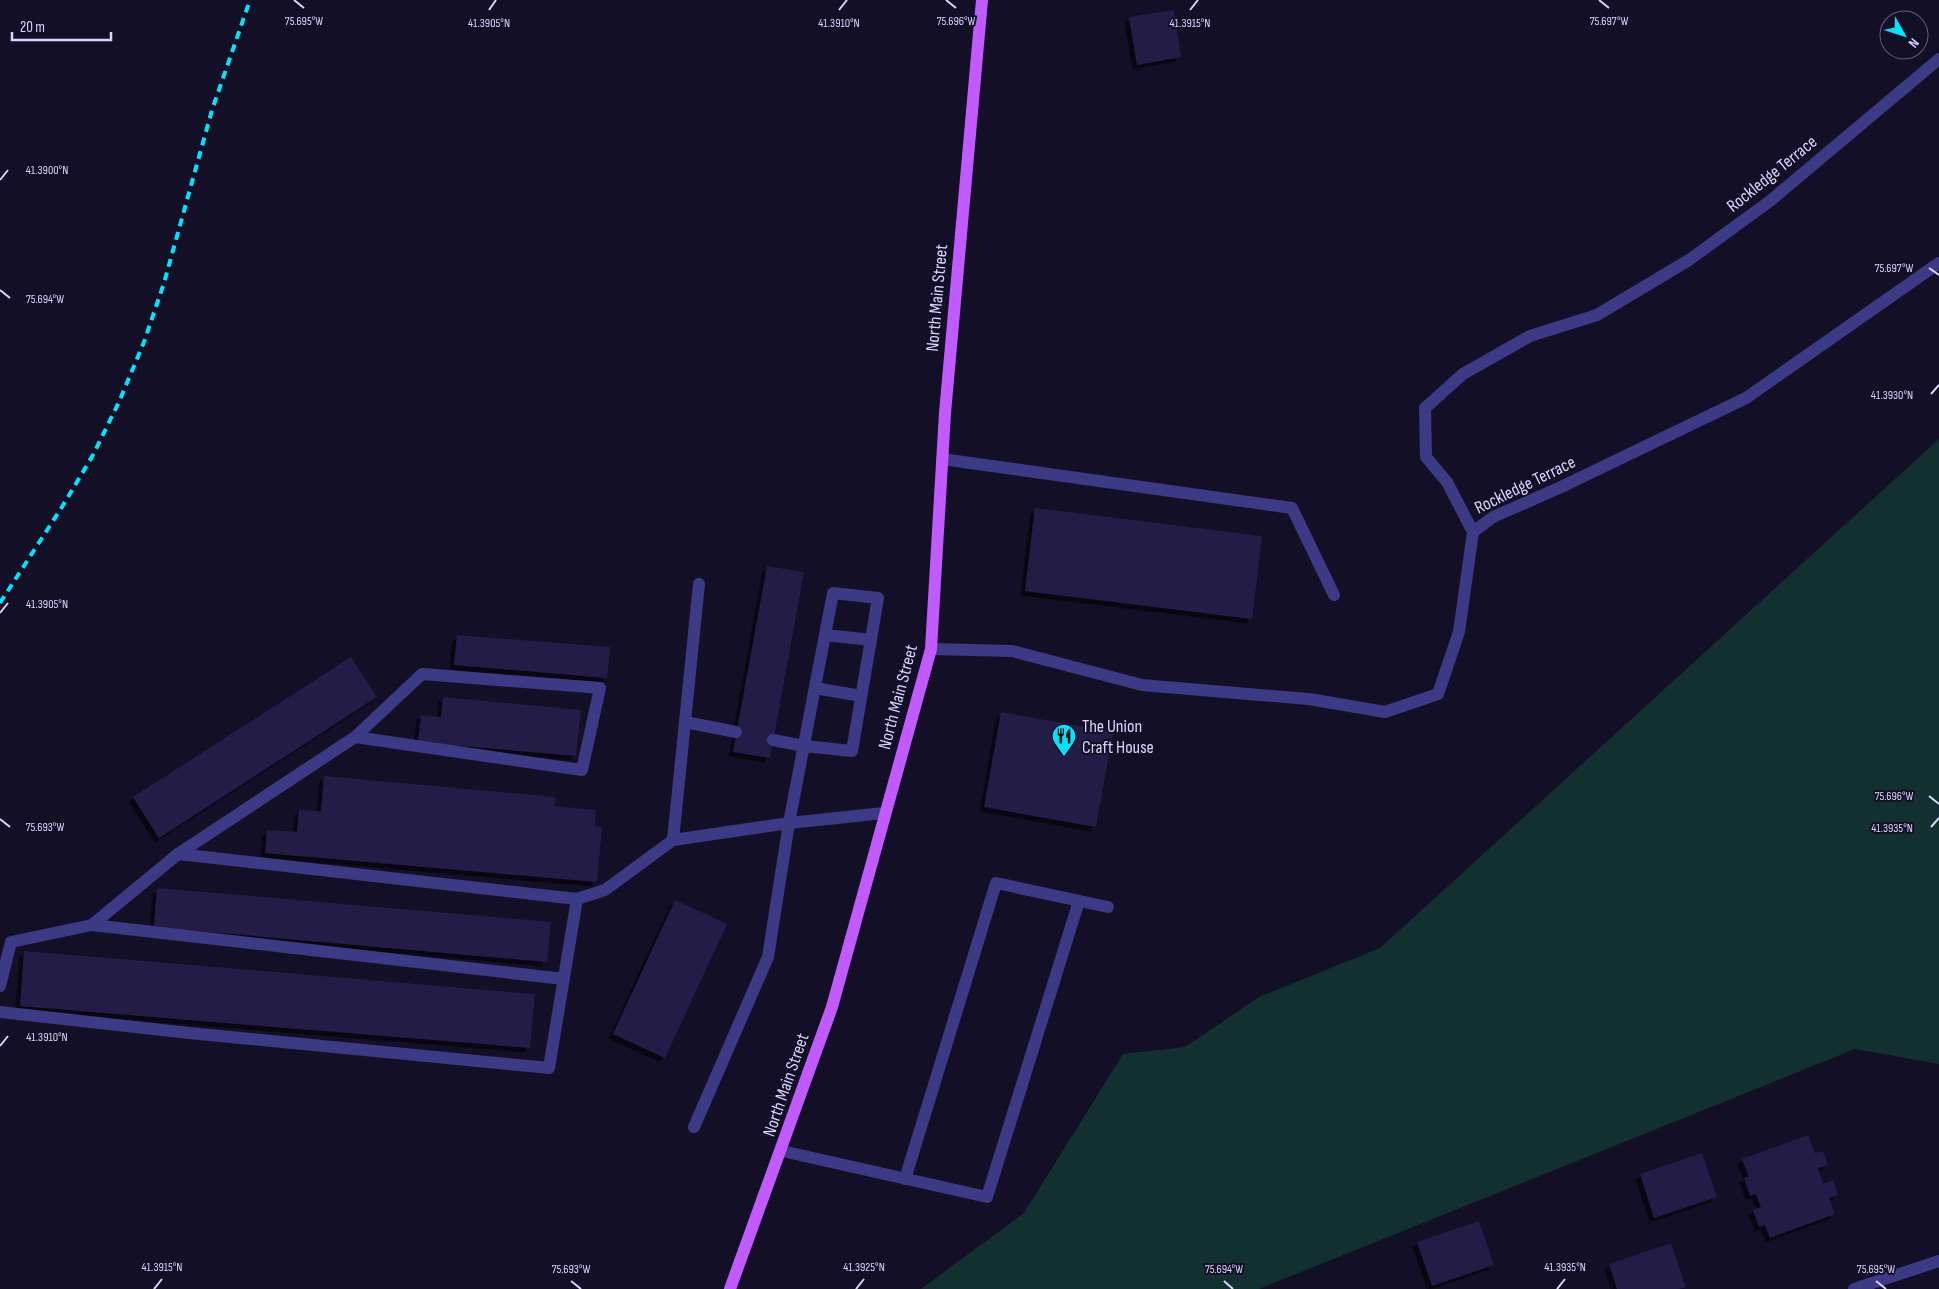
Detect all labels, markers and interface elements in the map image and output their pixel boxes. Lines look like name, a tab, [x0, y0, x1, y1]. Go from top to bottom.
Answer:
scale bar	[12, 10, 111, 42]
north arrow	[1879, 10, 1929, 60]
text: 75.695°W	[285, 14, 323, 29]
text: 75.696°W	[937, 14, 976, 29]
text: 75.697°W	[1590, 14, 1629, 29]
text: 41.3905°N	[468, 16, 510, 31]
text: 41.3910°N	[818, 16, 860, 31]
text: 41.3915°N	[1170, 16, 1210, 31]
text: 20 m	[20, 18, 45, 37]
text: N	[1905, 35, 1923, 51]
street label: Rockledge Terrace	[1723, 131, 1821, 217]
text: 41.3900°N	[26, 163, 68, 178]
street label: North Main Street	[922, 243, 952, 353]
text: 75.697°W	[1875, 261, 1914, 276]
text: 75.694°W	[26, 292, 64, 307]
text: 41.3930°N	[1871, 388, 1913, 403]
street label: Rockledge Terrace	[1471, 452, 1579, 518]
text: 41.3905°N	[26, 597, 68, 612]
street label: North Main Street	[874, 642, 922, 752]
place label: The Union Craft House	[1082, 716, 1154, 758]
restaurant icon: The Union Craft House	[1051, 723, 1077, 757]
text: 75.696°W	[1875, 789, 1914, 804]
text: 75.693°W	[26, 820, 64, 835]
text: 41.3935°N	[1871, 821, 1913, 836]
text: 41.3910°N	[26, 1030, 68, 1045]
street label: North Main Street	[759, 1030, 814, 1139]
text: 41.3915°N	[142, 1260, 182, 1275]
text: 41.3925°N	[843, 1260, 885, 1275]
text: 41.3935°N	[1544, 1260, 1586, 1275]
text: 75.693°W	[552, 1262, 590, 1277]
text: 75.694°W	[1205, 1262, 1243, 1277]
text: 75.695°W	[1857, 1262, 1895, 1277]

